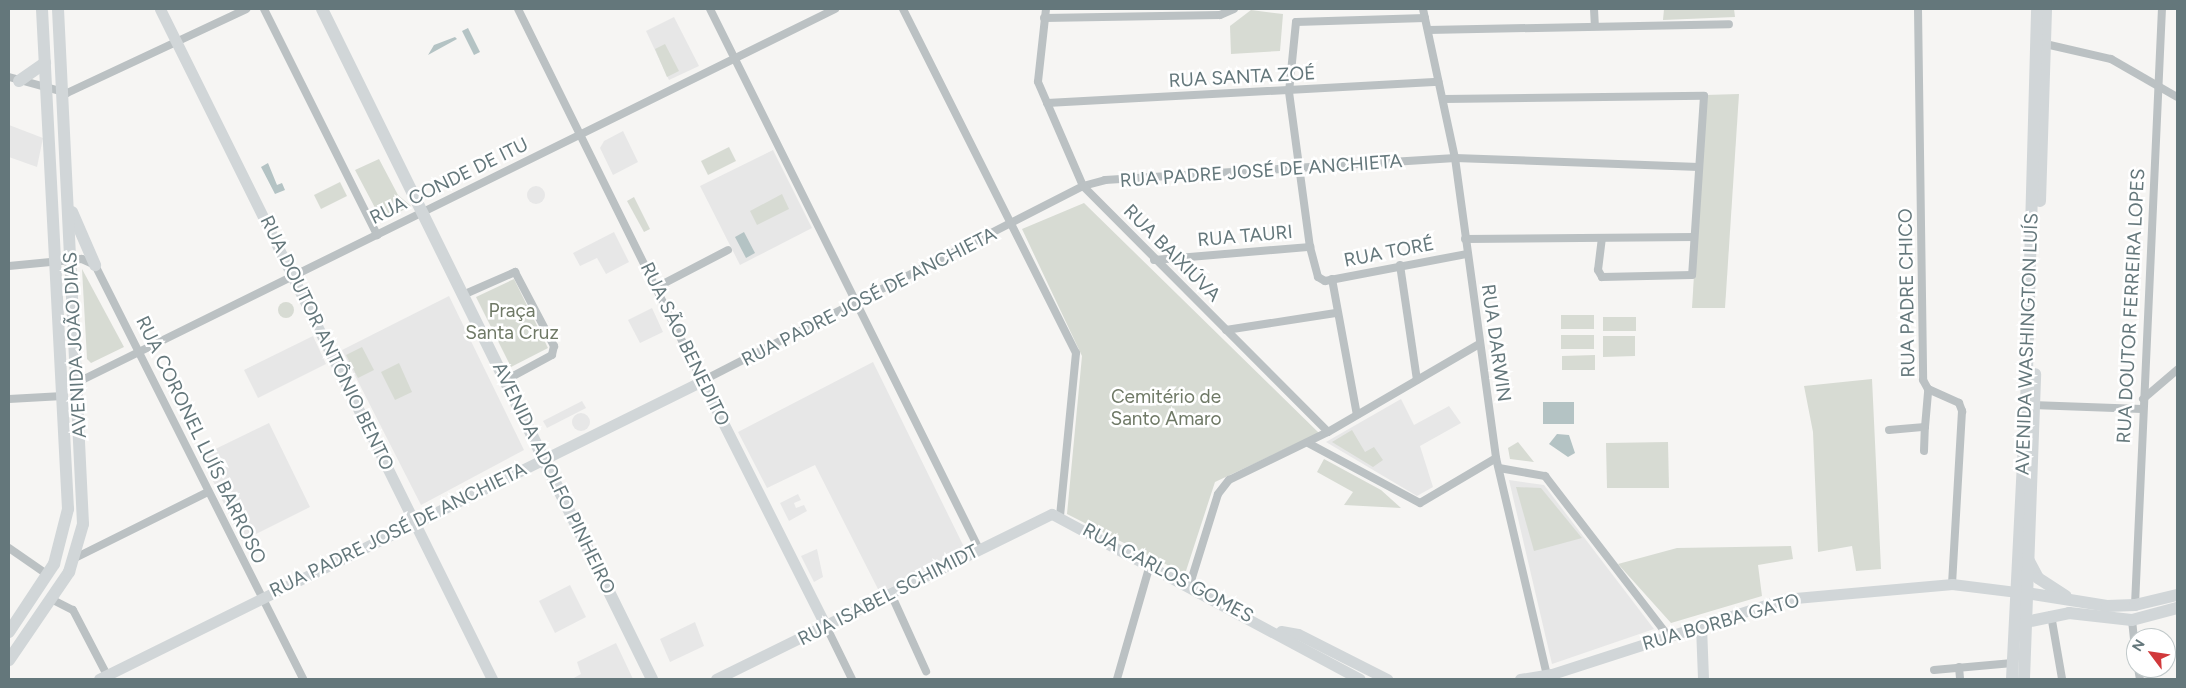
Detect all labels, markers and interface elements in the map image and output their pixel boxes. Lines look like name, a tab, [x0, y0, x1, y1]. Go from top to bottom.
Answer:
street label: RUA SANTA ZOÉ	[1168, 62, 1316, 92]
street label: RUA CONDE DE ITU	[366, 133, 532, 229]
street label: RUA PADRE JOSÉ DE ANCHIETA	[1119, 150, 1403, 192]
street label: RUA DOUTOR FERREIRA LOPES	[2112, 168, 2150, 444]
street label: RUA BAIXIÚVA	[1119, 200, 1225, 306]
street label: RUA PADRE CHICO	[1894, 208, 1920, 378]
street label: RUA DOUTOR ANTÔNIO BENTO	[255, 212, 399, 474]
street label: AVENIDA WASHINGTON LUÍS	[2011, 212, 2043, 476]
street label: RUA TAURI	[1196, 220, 1294, 252]
street label: RUA PADRE JOSÉ DE ANCHIETA	[738, 223, 1000, 371]
street label: RUA TORÉ	[1342, 232, 1436, 272]
street label: AVENIDA JOÃO DIAS	[59, 251, 91, 439]
street label: RUA SÃO BENEDITO	[635, 259, 735, 429]
street label: RUA DARWIN	[1476, 283, 1516, 403]
park label: Praça Santa Cruz	[465, 300, 559, 344]
street label: RUA CORONEL LUÍS BARROSO	[131, 312, 271, 568]
street label: AVENIDA ADOLFO PINHEIRO	[488, 358, 620, 598]
park label: Cemitério de Santo Amaro	[1111, 386, 1221, 430]
street label: RUA PADRE JOSÉ DE ANCHIETA	[266, 458, 530, 602]
street label: RUA CARLOS GOMES	[1079, 518, 1257, 628]
street label: RUA ISABEL SCHIMIDT	[794, 540, 982, 650]
street label: RUA BORBA GATO	[1640, 589, 1802, 655]
north arrow	[2126, 628, 2176, 678]
text: N	[2128, 637, 2149, 655]

